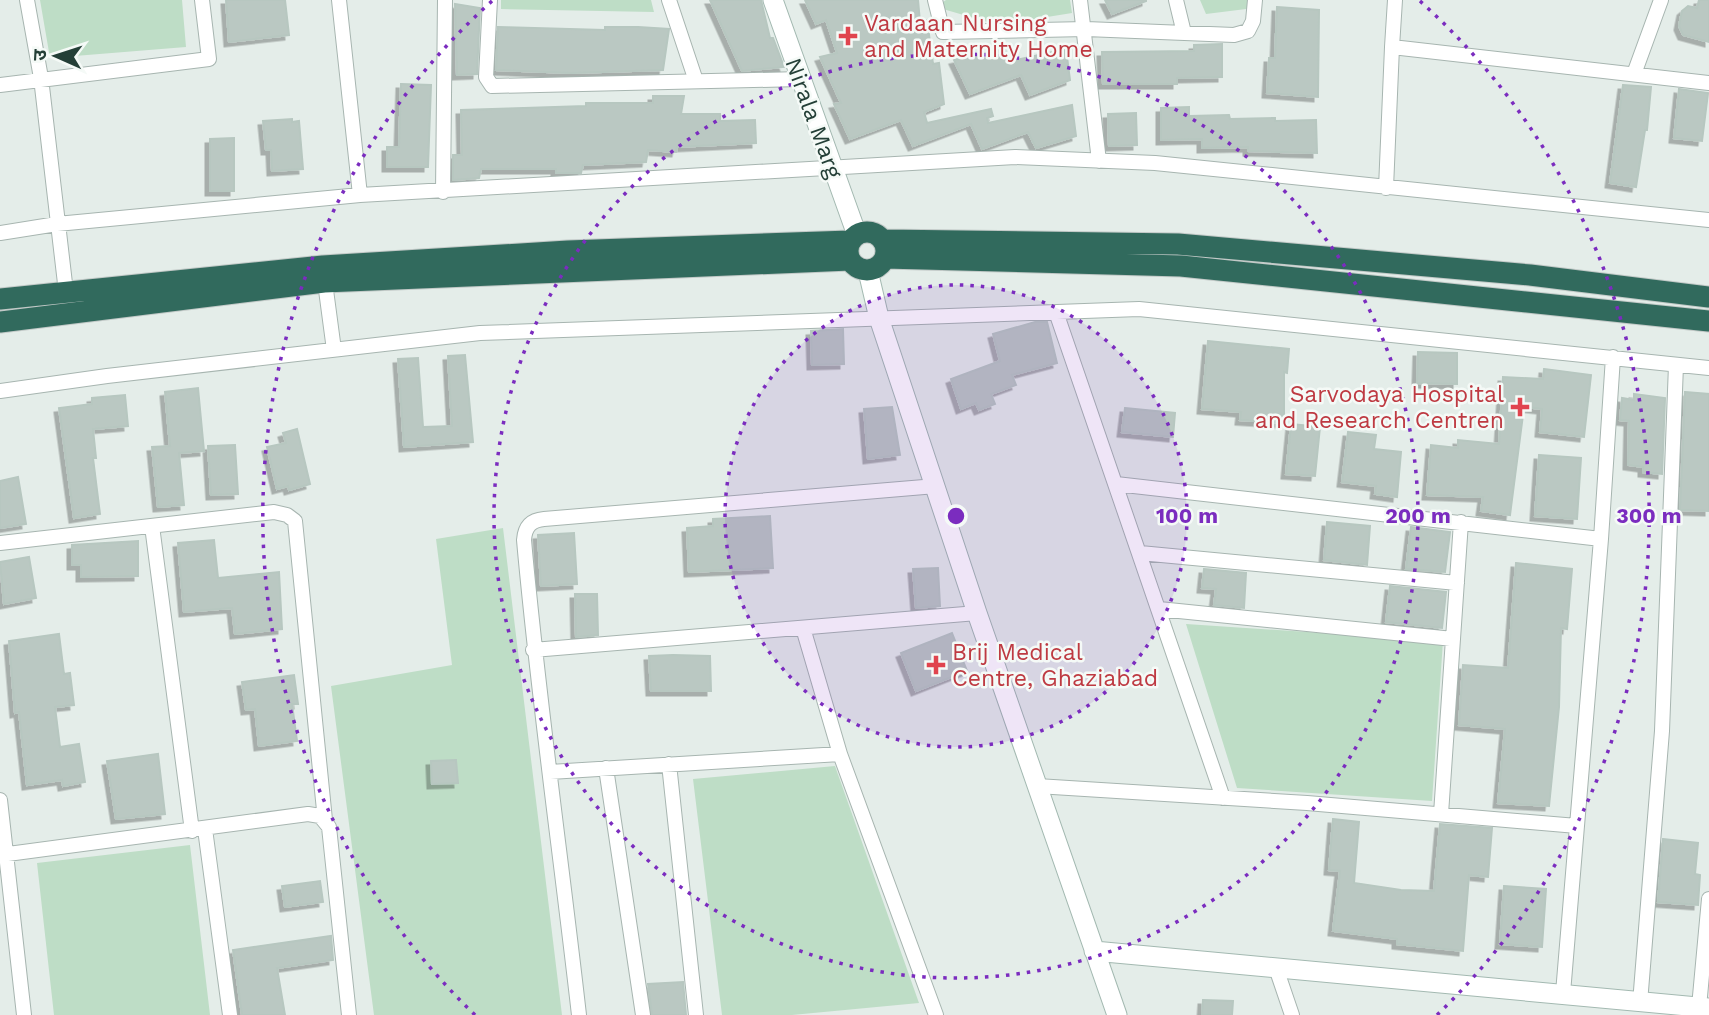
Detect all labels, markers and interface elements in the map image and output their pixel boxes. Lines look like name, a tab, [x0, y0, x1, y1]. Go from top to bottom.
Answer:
place label: Vardaan Nursing and Maternity Home	[864, 10, 1093, 63]
north arrow	[21, 21, 91, 91]
marker: Vardaan Nursing and Maternity Home	[838, 26, 858, 46]
text: उ	[28, 48, 51, 61]
street label: Nirala Marg	[779, 54, 848, 183]
place label: Sarvodaya Hospital and Research Centren	[1255, 381, 1504, 434]
marker: Sarvodaya Hospital and Research Centren	[1510, 397, 1530, 417]
text: 100 m	[1156, 503, 1218, 528]
text: 200 m	[1385, 503, 1451, 528]
text: 300 m	[1616, 503, 1682, 528]
centre of rings	[944, 504, 968, 528]
place label: Brij Medical Centre, Ghaziabad	[952, 639, 1158, 692]
marker: Brij Medical Centre, Ghaziabad	[926, 655, 946, 675]

